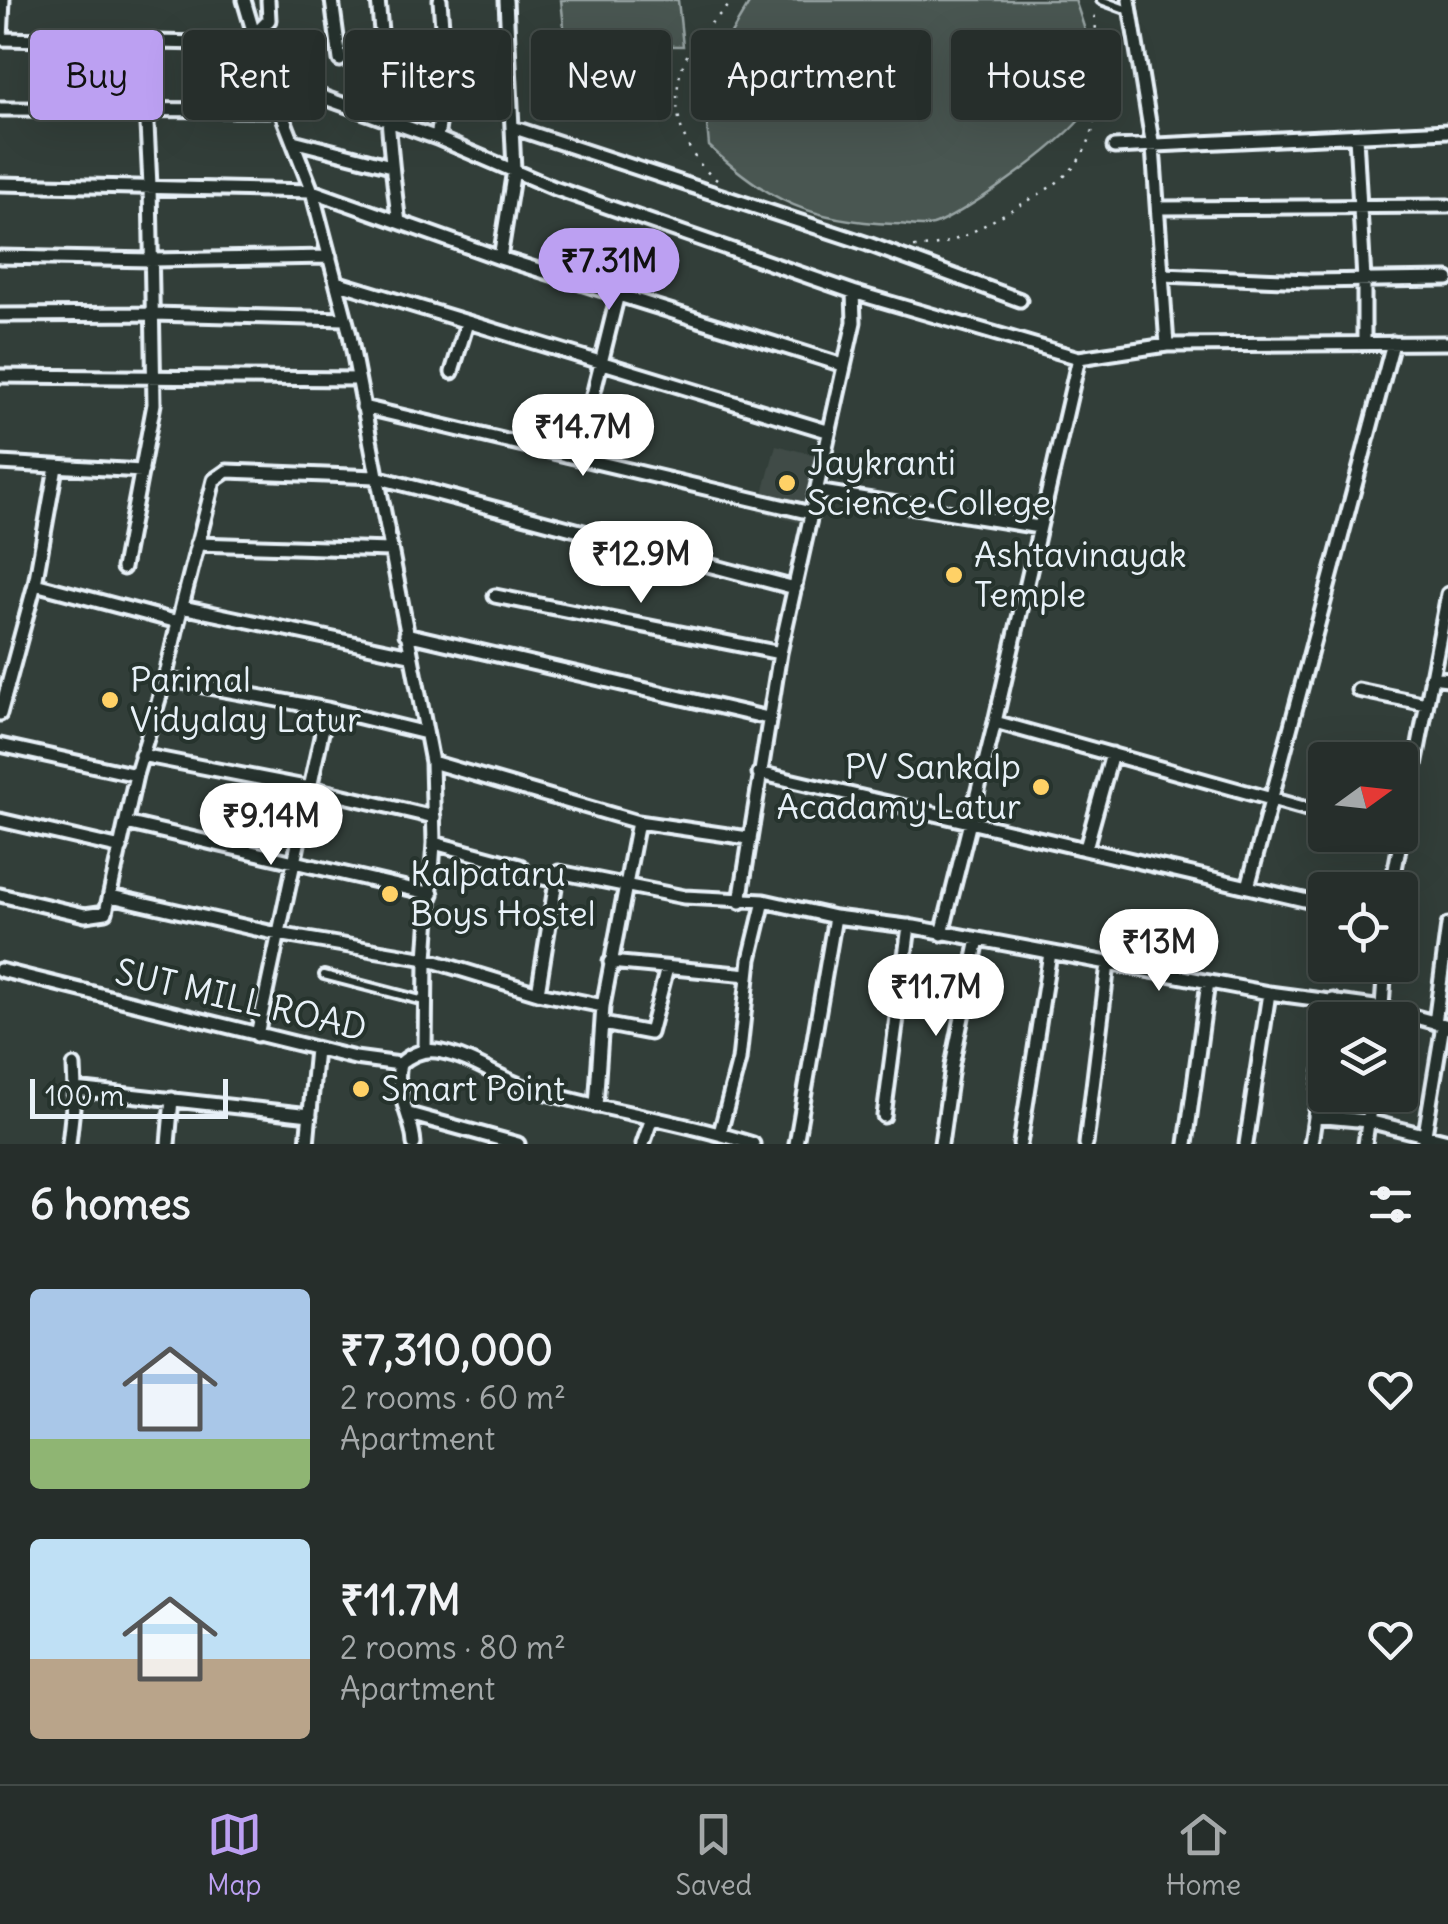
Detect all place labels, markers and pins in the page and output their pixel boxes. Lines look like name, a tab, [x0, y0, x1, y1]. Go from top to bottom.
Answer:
pin: ₹7.31M	[528, 228, 690, 313]
pin: ₹14.7M	[502, 394, 664, 479]
place label: Jaykranti Science College	[807, 440, 1051, 524]
marker: Jaykranti Science College	[776, 472, 798, 494]
pin: ₹12.9M	[560, 521, 722, 606]
place label: Ashtavinayak Temple	[974, 532, 1187, 616]
marker: Ashtavinayak Temple	[943, 564, 965, 586]
place label: Parimal Vidyalay Latur	[130, 657, 361, 741]
marker: Parimal Vidyalay Latur	[99, 689, 121, 711]
place label: PV Sankalp Acadamy Latur	[777, 744, 1021, 828]
marker: PV Sankalp Acadamy Latur	[1030, 776, 1052, 798]
pin: ₹9.14M	[190, 783, 352, 868]
place label: Kalpataru Boys Hostel	[410, 851, 596, 935]
marker: Kalpataru Boys Hostel	[379, 883, 401, 905]
pin: ₹13M	[1100, 909, 1218, 994]
pin: ₹11.7M	[855, 954, 1017, 1039]
place label: Smart Point	[381, 1066, 565, 1110]
marker: Smart Point	[350, 1078, 372, 1100]

